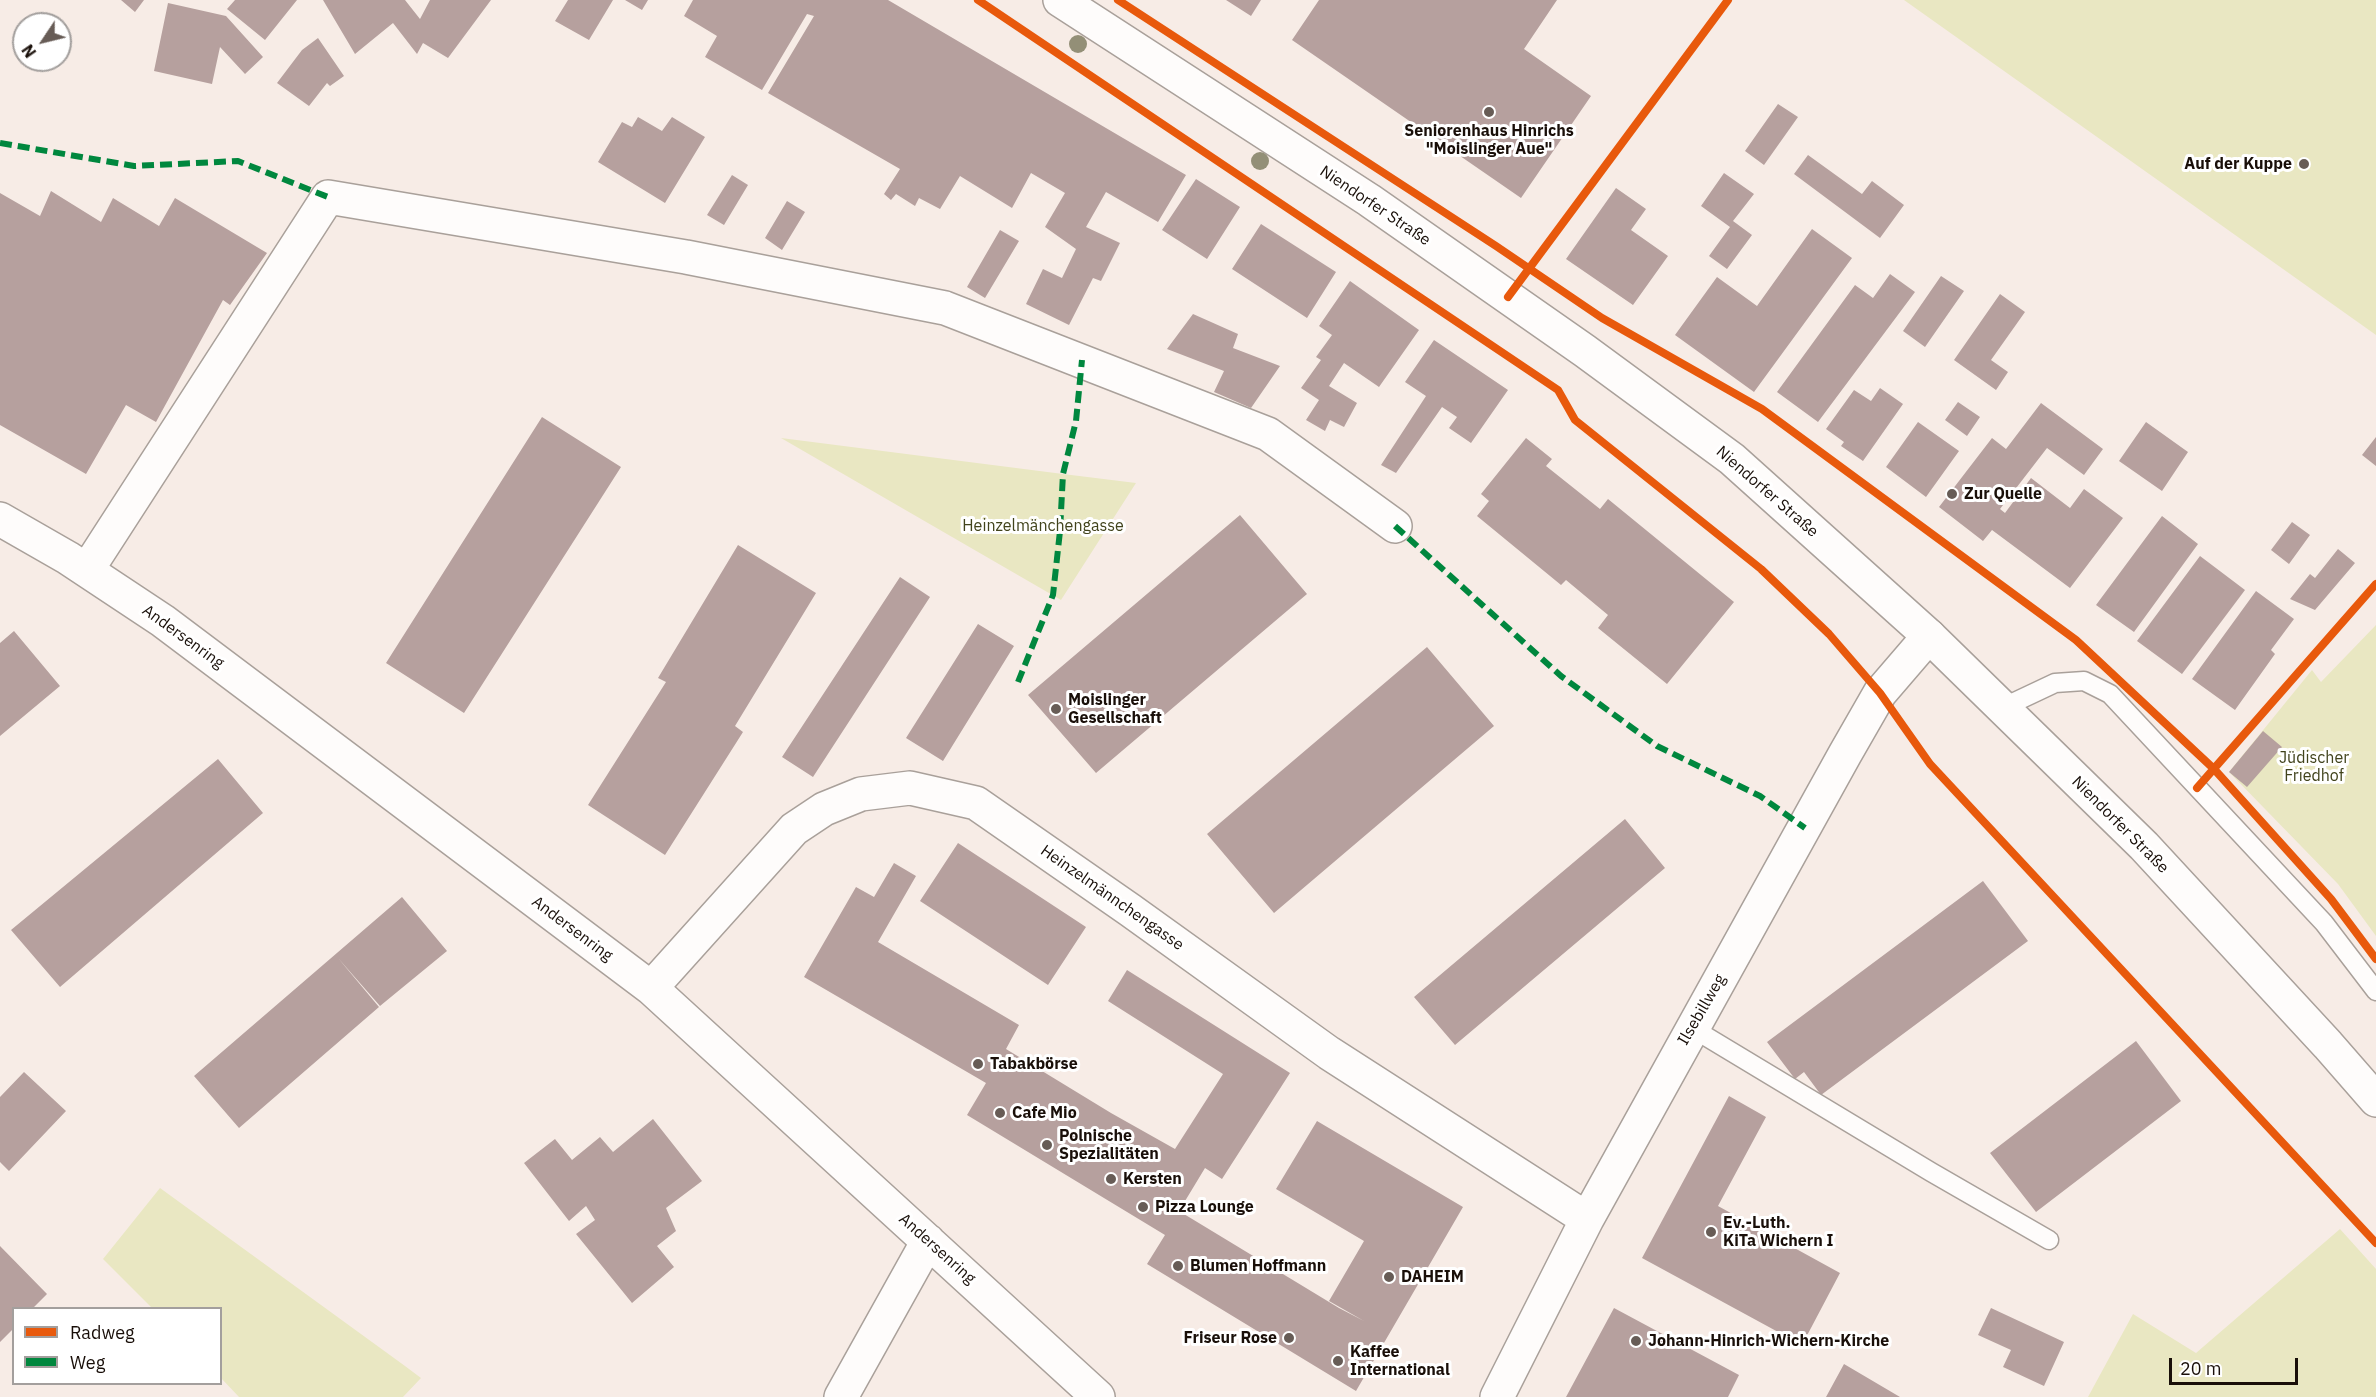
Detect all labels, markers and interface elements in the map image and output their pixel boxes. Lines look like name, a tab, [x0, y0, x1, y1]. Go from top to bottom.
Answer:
north arrow	[12, 12, 72, 72]
text: N	[17, 41, 40, 62]
marker: Seniorenhaus Hinrichs "Moislinger Aue"	[1482, 105, 1496, 119]
place label: Seniorenhaus Hinrichs "Moislinger Aue"	[1404, 121, 1574, 159]
place label: Auf der Kuppe	[2184, 154, 2292, 174]
marker: Auf der Kuppe	[2297, 157, 2311, 171]
street label: Niendorfer Straße	[1316, 162, 1434, 250]
street label: Niendorfer Straße	[1712, 442, 1822, 542]
place label: Zur Quelle	[1964, 484, 2042, 504]
marker: Zur Quelle	[1945, 487, 1959, 501]
park label: Heinzelmänchengasse	[962, 516, 1124, 536]
street label: Andersenring	[138, 601, 228, 673]
place label: Moislinger Gesellschaft	[1068, 690, 1162, 728]
marker: Moislinger Gesellschaft	[1049, 702, 1063, 716]
park label: Jüdischer Friedhof	[2279, 748, 2349, 786]
street label: Niendorfer Straße	[2068, 773, 2172, 877]
street label: Heinzelmännchengasse	[1037, 841, 1187, 955]
street label: Andersenring	[528, 892, 616, 966]
street label: Ilsebillweg	[1674, 971, 1730, 1049]
place label: Tabakbörse	[990, 1054, 1078, 1074]
marker: Tabakbörse	[971, 1057, 985, 1071]
place label: Cafe Mio	[1012, 1103, 1077, 1123]
marker: Cafe Mio	[993, 1106, 1007, 1120]
place label: Polnische Spezialitäten	[1059, 1126, 1159, 1164]
marker: Polnische Spezialitäten	[1040, 1138, 1054, 1152]
place label: Kersten	[1123, 1169, 1182, 1189]
marker: Kersten	[1104, 1172, 1118, 1186]
place label: Pizza Lounge	[1155, 1197, 1254, 1217]
marker: Pizza Lounge	[1136, 1200, 1150, 1214]
street label: Andersenring	[895, 1210, 979, 1288]
place label: Ev.-Luth. KiTa Wichern I	[1723, 1213, 1833, 1251]
marker: Ev.-Luth. KiTa Wichern I	[1704, 1225, 1718, 1239]
place label: Blumen Hoffmann	[1190, 1256, 1326, 1276]
marker: Blumen Hoffmann	[1171, 1259, 1185, 1273]
place label: DAHEIM	[1401, 1267, 1464, 1287]
marker: DAHEIM	[1382, 1270, 1396, 1284]
legend	[12, 1307, 222, 1385]
text: Radweg	[70, 1321, 135, 1344]
place label: Friseur Rose	[1184, 1328, 1277, 1348]
marker: Friseur Rose	[1282, 1331, 1296, 1345]
place label: Johann-Hinrich-Wichern-Kirche	[1648, 1331, 1889, 1351]
marker: Johann-Hinrich-Wichern-Kirche	[1629, 1334, 1643, 1348]
place label: Kaffee International	[1350, 1342, 1450, 1380]
scale bar	[2172, 1346, 2301, 1384]
text: Weg	[70, 1351, 105, 1374]
marker: Kaffee International	[1331, 1354, 1345, 1368]
text: 20 m	[2180, 1357, 2222, 1380]

